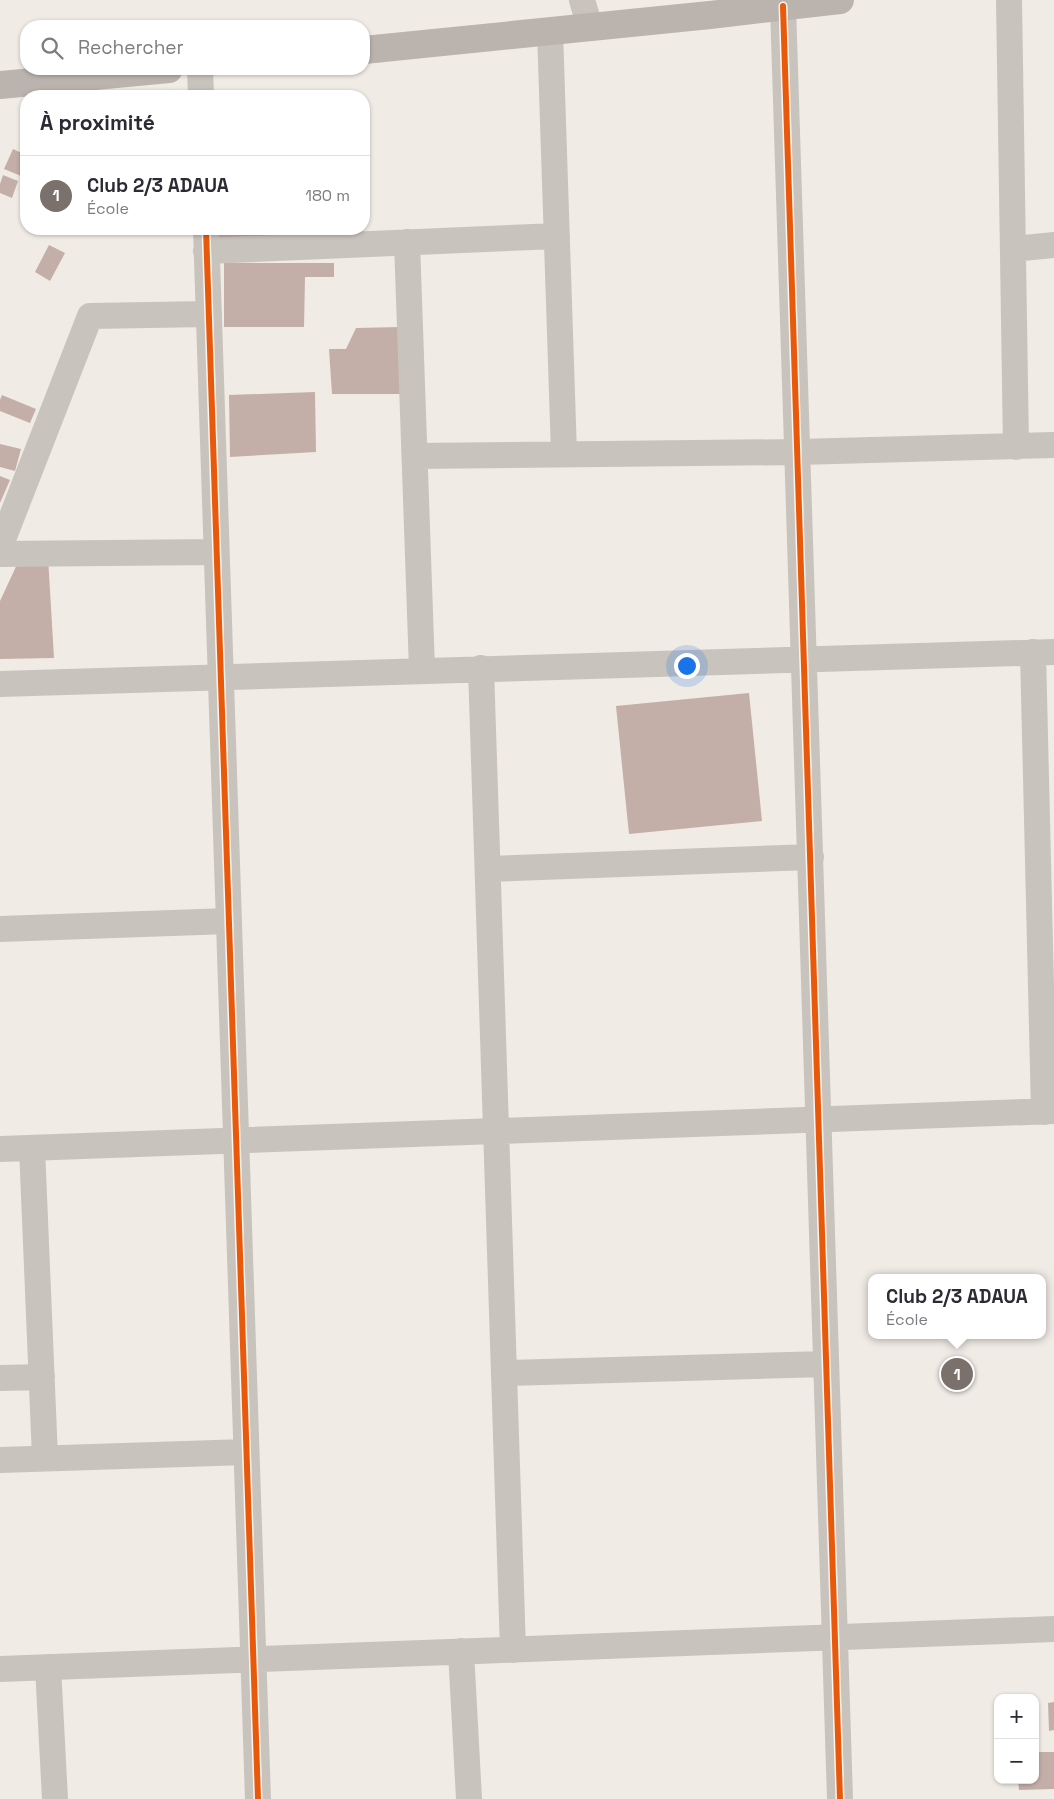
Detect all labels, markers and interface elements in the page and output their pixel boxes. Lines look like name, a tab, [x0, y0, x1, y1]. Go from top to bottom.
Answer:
search box	[20, 20, 370, 75]
icon: search	[38, 34, 66, 62]
text: Rechercher	[78, 35, 184, 60]
text: À proximité	[40, 109, 155, 136]
text: Club 2/3 ADAUA	[87, 173, 229, 198]
text: 1	[52, 185, 60, 206]
text: 180 m	[305, 185, 350, 206]
text: École	[87, 198, 129, 219]
your location	[674, 653, 700, 679]
popup	[868, 1274, 1046, 1339]
text: Club 2/3 ADAUA	[886, 1284, 1028, 1309]
text: École	[886, 1309, 928, 1330]
pin: 1	[941, 1355, 973, 1393]
map controls	[994, 1694, 1039, 1784]
button: +	[994, 1694, 1039, 1739]
button: −	[994, 1739, 1039, 1784]

